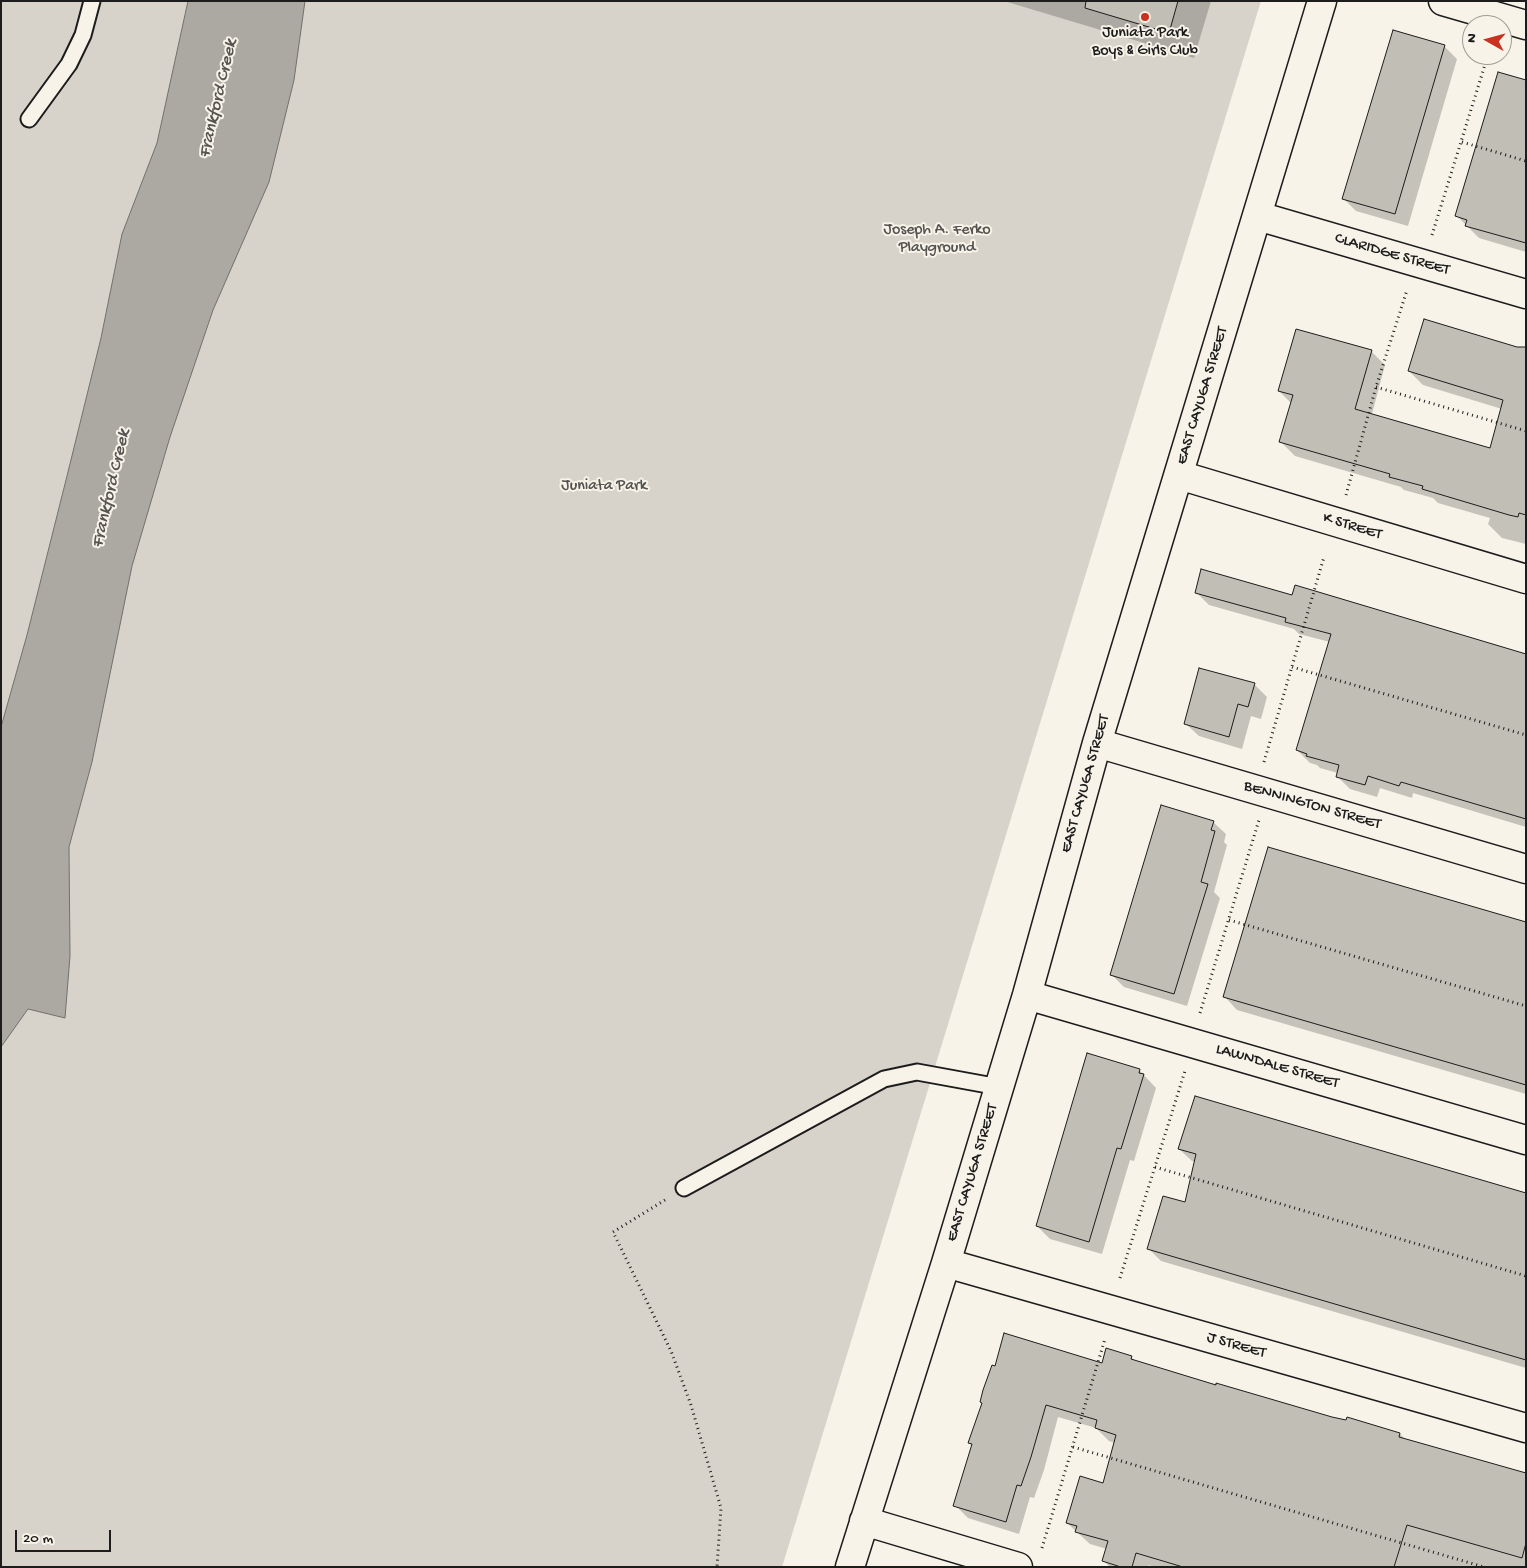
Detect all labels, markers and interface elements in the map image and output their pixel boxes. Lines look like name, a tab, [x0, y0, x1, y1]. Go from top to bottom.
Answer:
marker: Juniata Park Boys & Girls Club	[1139, 11, 1151, 23]
north arrow	[1462, 15, 1512, 65]
place label: Juniata Park Boys & Girls Club	[1092, 24, 1198, 62]
text: N	[1464, 33, 1482, 44]
water label: Frankford Creek	[195, 38, 243, 160]
park label: Joseph A. Ferko Playground	[884, 221, 990, 259]
street label: CLARIDGE STREET	[1332, 229, 1452, 281]
street label: EAST CAYUGA STREET	[1173, 325, 1233, 467]
water label: Frankford Creek	[88, 428, 136, 550]
park label: Juniata Park	[561, 477, 647, 497]
street label: K STREET	[1320, 509, 1384, 545]
street label: EAST CAYUGA STREET	[1057, 713, 1115, 855]
street label: BENNINGTON STREET	[1241, 777, 1383, 835]
street label: LAWNDALE STREET	[1213, 1040, 1341, 1094]
street label: EAST CAYUGA STREET	[943, 1102, 1003, 1244]
street label: J STREET	[1204, 1328, 1268, 1364]
scale bar	[18, 1520, 114, 1552]
text: 20 m	[23, 1530, 53, 1548]

